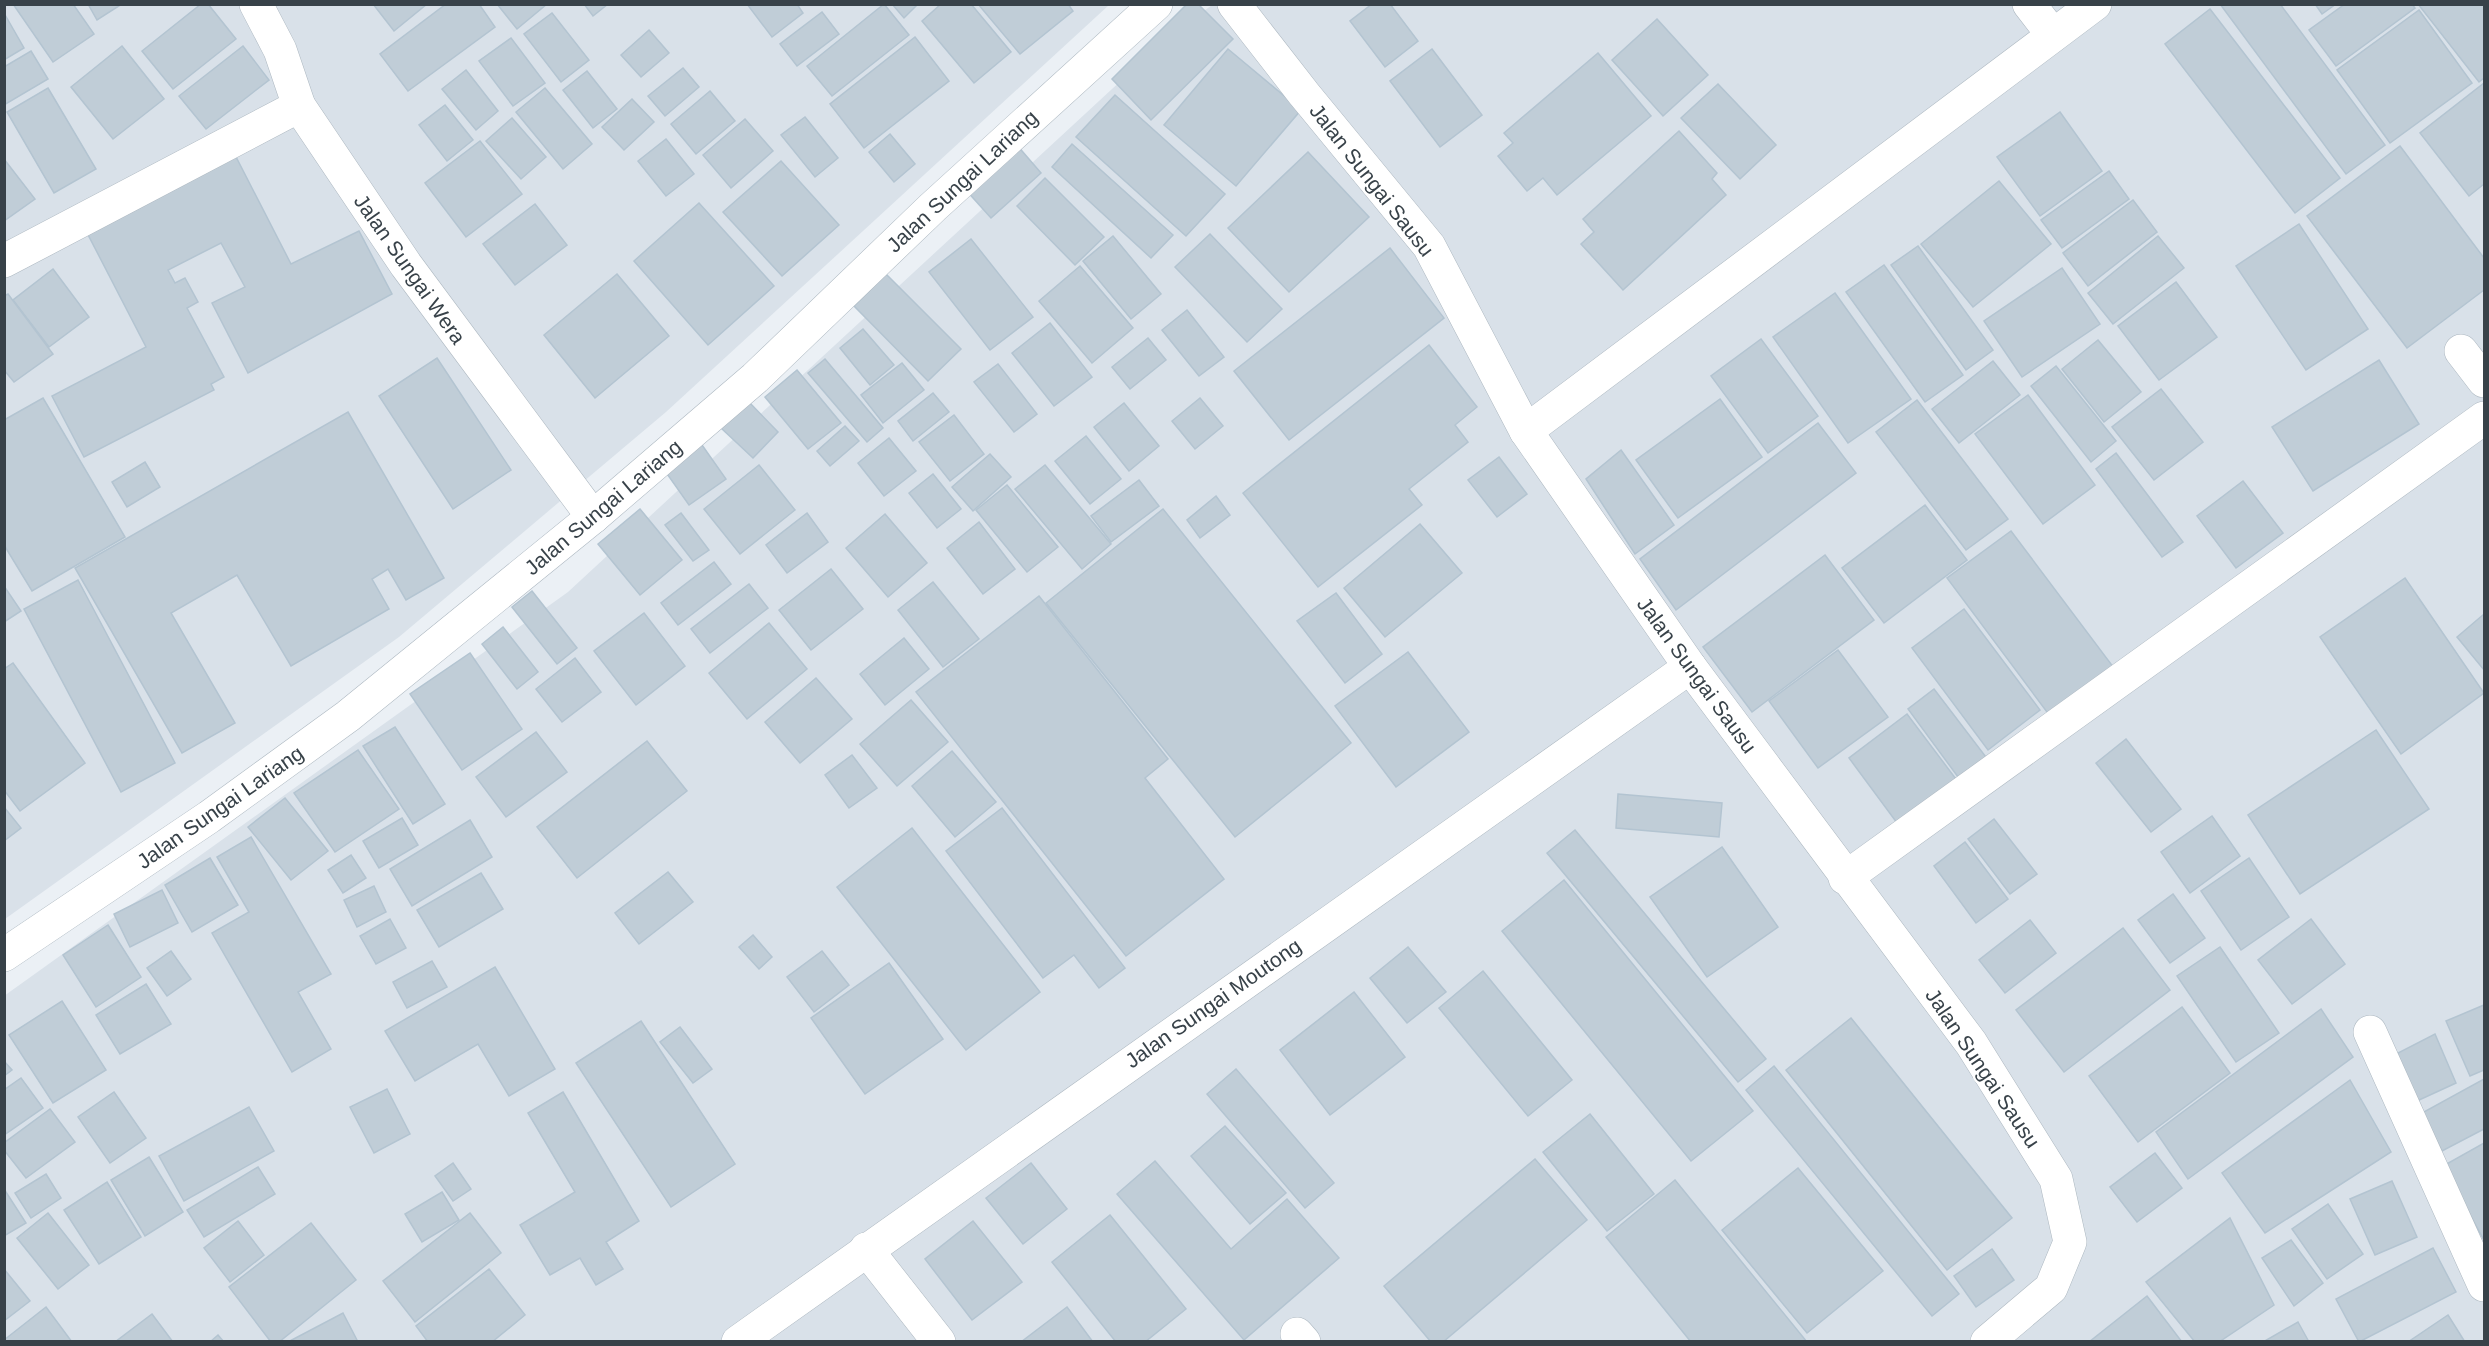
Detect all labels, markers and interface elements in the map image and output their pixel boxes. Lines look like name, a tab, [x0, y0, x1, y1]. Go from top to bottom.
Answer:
street label: Jalan Sungai Sausu	[1305, 99, 1439, 261]
street label: Jalan Sungai Lariang	[882, 105, 1042, 257]
street label: Jalan Sungai Wera	[350, 190, 470, 348]
street label: Jalan Sungai Lariang	[520, 435, 686, 579]
street label: Jalan Sungai Sausu	[1633, 593, 1761, 757]
street label: Jalan Sungai Lariang	[133, 741, 307, 873]
street label: Jalan Sungai Moutong	[1121, 934, 1305, 1072]
street label: Jalan Sungai Sausu	[1921, 984, 2045, 1152]

